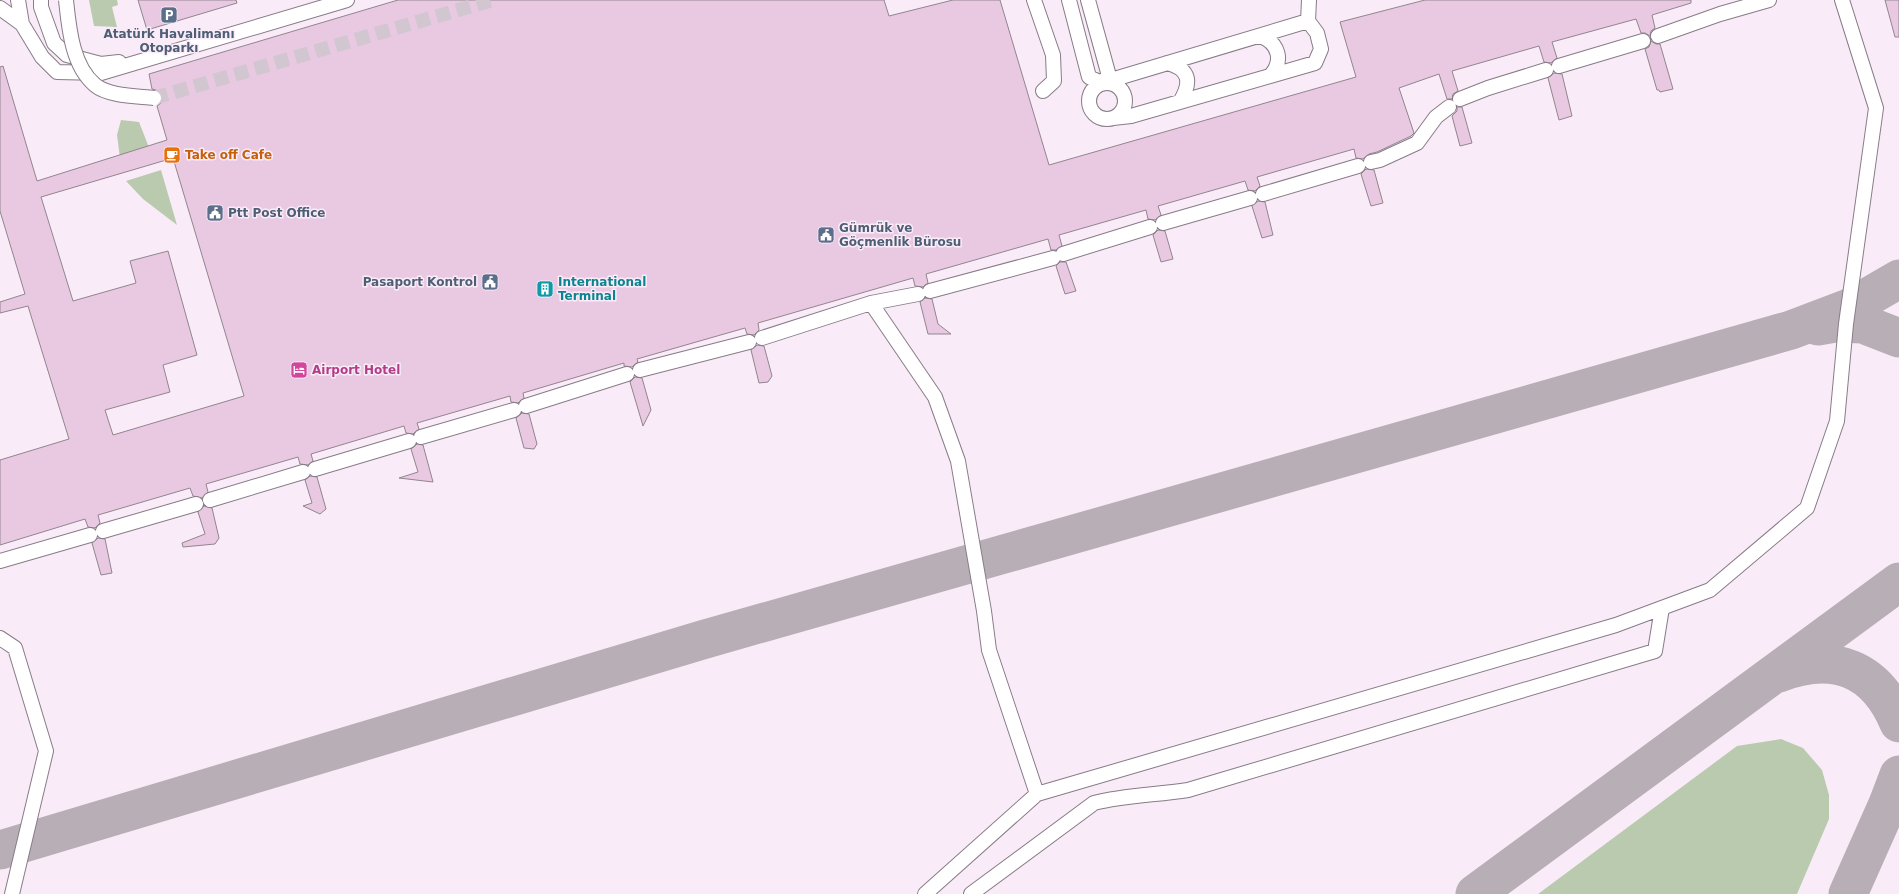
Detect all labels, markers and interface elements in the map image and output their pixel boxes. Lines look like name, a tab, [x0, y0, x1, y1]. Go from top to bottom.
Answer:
parking icon: Atatürk Havalimanı Otoparkı	[159, 5, 179, 25]
place label: Atatürk Havalimanı Otoparkı	[103, 27, 235, 55]
cafe icon: Take off Cafe	[162, 145, 182, 165]
place label: Take off Cafe	[185, 148, 272, 162]
public building icon: Ptt Post Office	[205, 203, 225, 223]
place label: Ptt Post Office	[228, 206, 325, 220]
place label: Gümrük ve Göçmenlik Bürosu	[839, 221, 961, 249]
public building icon: Gümrük ve Göçmenlik Bürosu	[816, 225, 836, 245]
public building icon: Pasaport Kontrol	[480, 272, 500, 292]
place label: Pasaport Kontrol	[363, 275, 477, 289]
place label: International Terminal	[558, 275, 646, 303]
building icon: International Terminal	[535, 279, 555, 299]
hotel icon: Airport Hotel	[289, 360, 309, 380]
place label: Airport Hotel	[312, 363, 400, 377]

